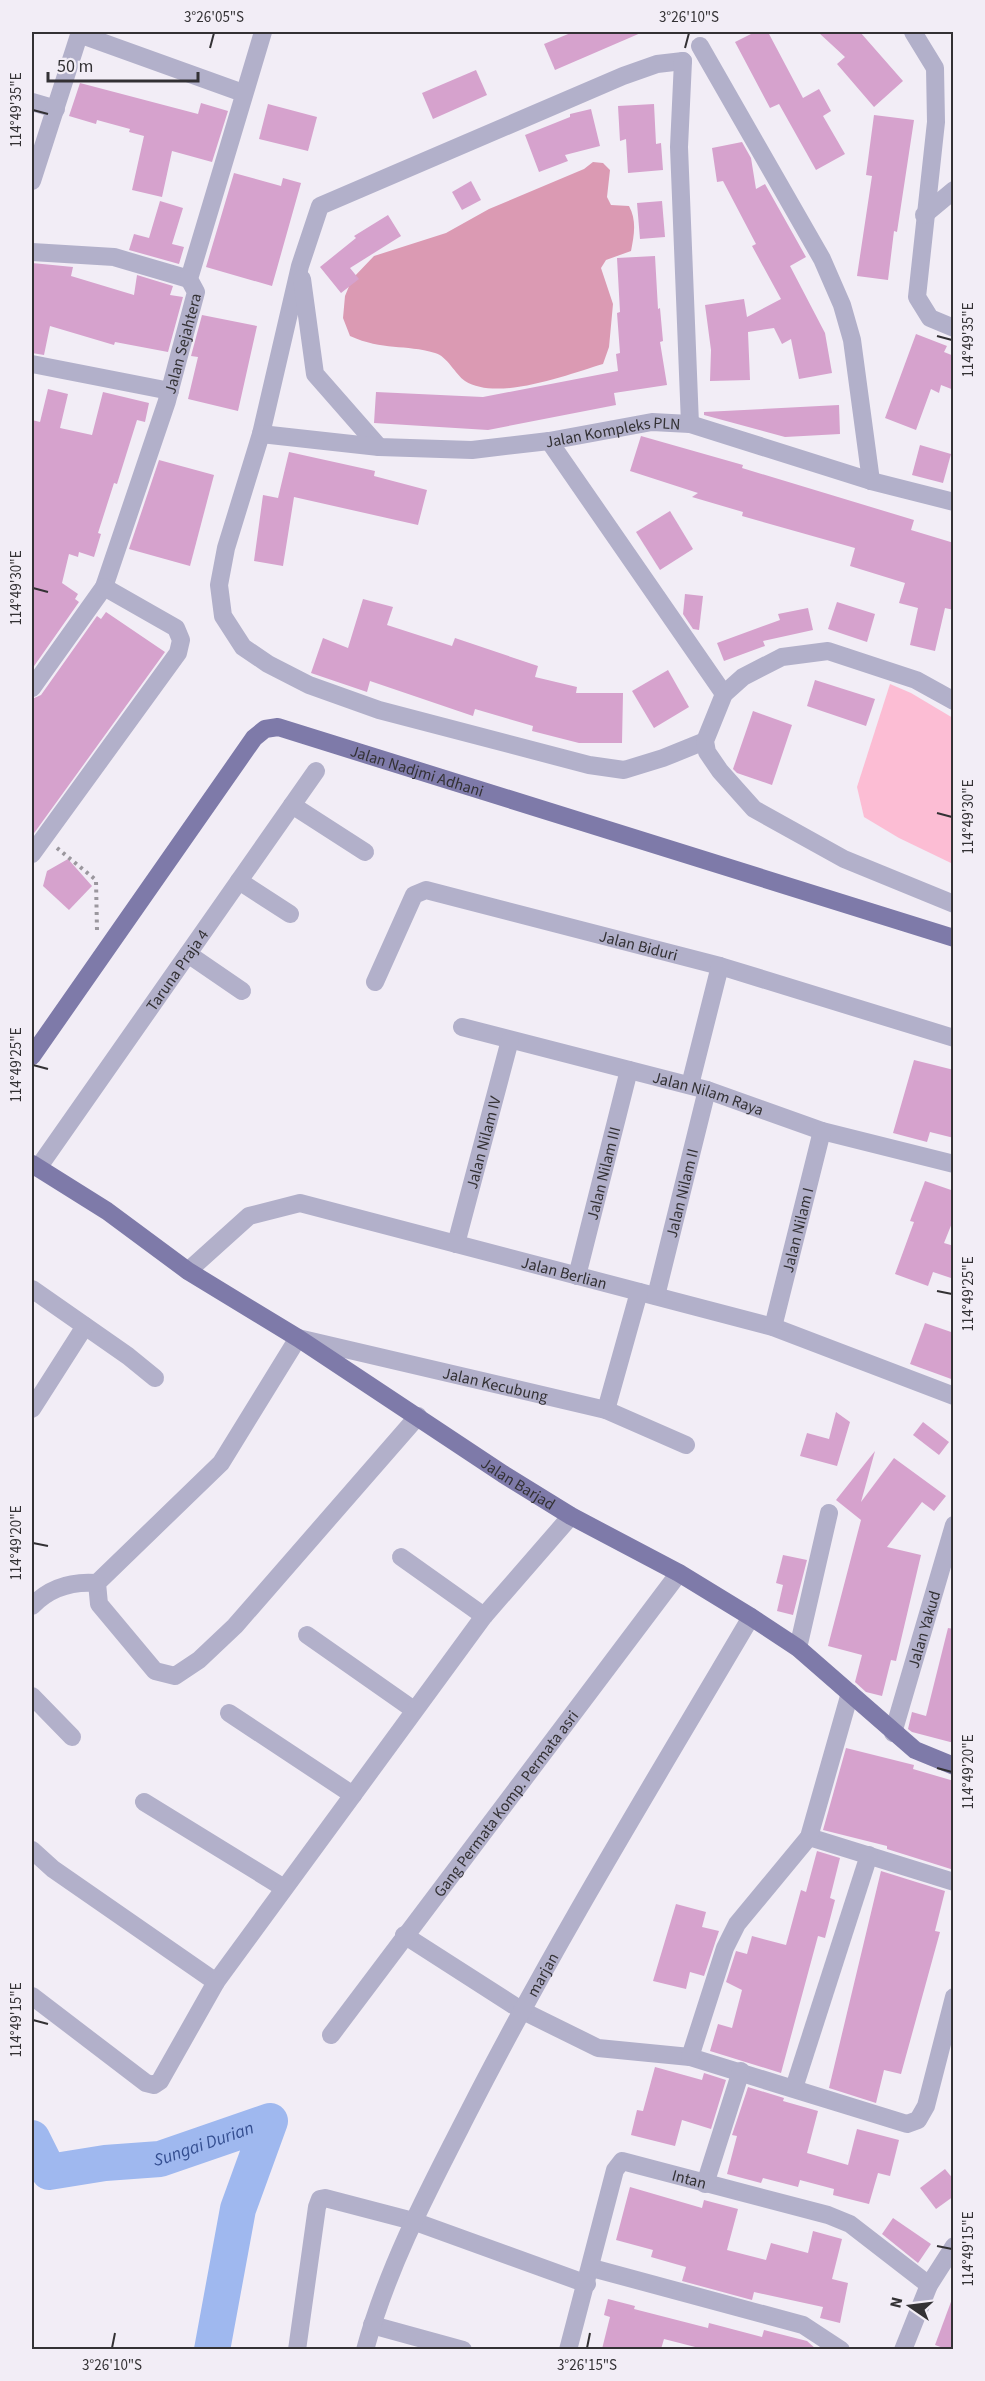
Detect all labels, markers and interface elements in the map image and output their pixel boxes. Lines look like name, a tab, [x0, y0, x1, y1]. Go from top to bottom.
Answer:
text: 3°26'05"S	[184, 7, 244, 28]
text: 3°26'10"S	[659, 7, 719, 28]
scale bar	[48, 45, 198, 83]
text: 50 m	[57, 54, 93, 79]
text: 114°49'35"E	[6, 72, 27, 148]
street label: Jalan Sejahtera	[159, 291, 207, 397]
text: 114°49'35"E	[958, 302, 979, 378]
street label: Jalan Kompleks PLN	[543, 412, 681, 453]
text: 114°49'30"E	[6, 550, 27, 626]
street label: Jalan Nadjmi Adhani	[347, 740, 486, 803]
text: 114°49'30"E	[958, 779, 979, 855]
street label: Taruna Praja 4	[141, 925, 214, 1016]
street label: Jalan Biduri	[597, 925, 680, 967]
text: 114°49'25"E	[6, 1027, 27, 1103]
street label: Jalan Nilam Raya	[650, 1066, 767, 1121]
street label: Jalan Nilam IV	[461, 1093, 507, 1192]
street label: Jalan Nilam III	[582, 1124, 626, 1222]
street label: Jalan Nilam II	[661, 1146, 704, 1240]
street label: Jalan Nilam I	[777, 1185, 819, 1275]
street label: Jalan Berlian	[519, 1251, 609, 1295]
text: 114°49'25"E	[958, 1256, 979, 1332]
street label: Jalan Kecubung	[440, 1362, 550, 1408]
street label: Jalan Barjad	[476, 1452, 559, 1516]
text: 114°49'20"E	[6, 1505, 27, 1581]
street label: Jalan Yakud	[903, 1588, 946, 1671]
street label: Gang Permata Komp. Permata asri	[429, 1706, 584, 1902]
text: 114°49'20"E	[958, 1734, 979, 1810]
street label: marjan	[522, 1949, 564, 2001]
text: 114°49'15"E	[6, 1982, 27, 2058]
water label: Sungai Durian	[153, 2116, 257, 2172]
street label: Intan	[669, 2165, 709, 2195]
text: 114°49'15"E	[958, 2211, 979, 2287]
north arrow	[880, 2276, 940, 2336]
text: N	[884, 2295, 908, 2310]
text: 3°26'10"S	[82, 2355, 142, 2376]
text: 3°26'15"S	[557, 2355, 617, 2376]

